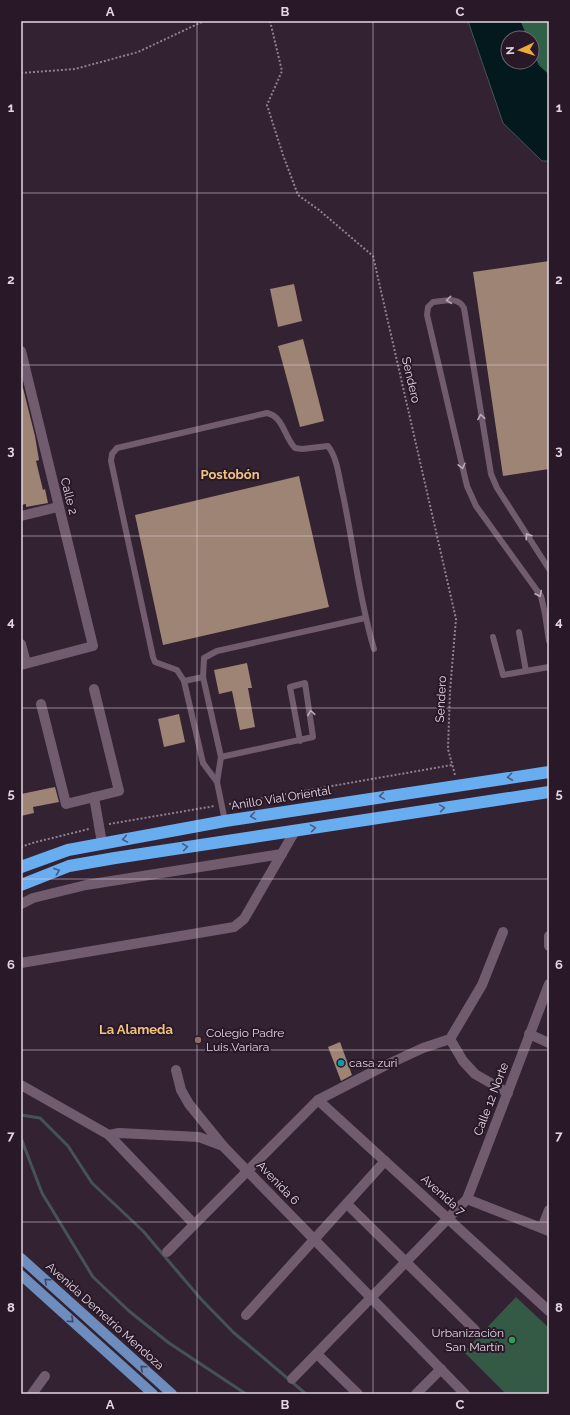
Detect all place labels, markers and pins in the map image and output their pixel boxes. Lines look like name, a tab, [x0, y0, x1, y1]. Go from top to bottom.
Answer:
place label: Colegio Padre Luis Variara	[206, 1026, 284, 1054]
marker: Colegio Padre Luis Variara	[193, 1035, 203, 1045]
place label: casa zuri	[349, 1056, 397, 1070]
marker: casa zuri	[336, 1058, 346, 1068]
place label: Urbanización San Martín	[431, 1326, 504, 1354]
marker: Urbanización San Martín	[507, 1335, 517, 1345]

